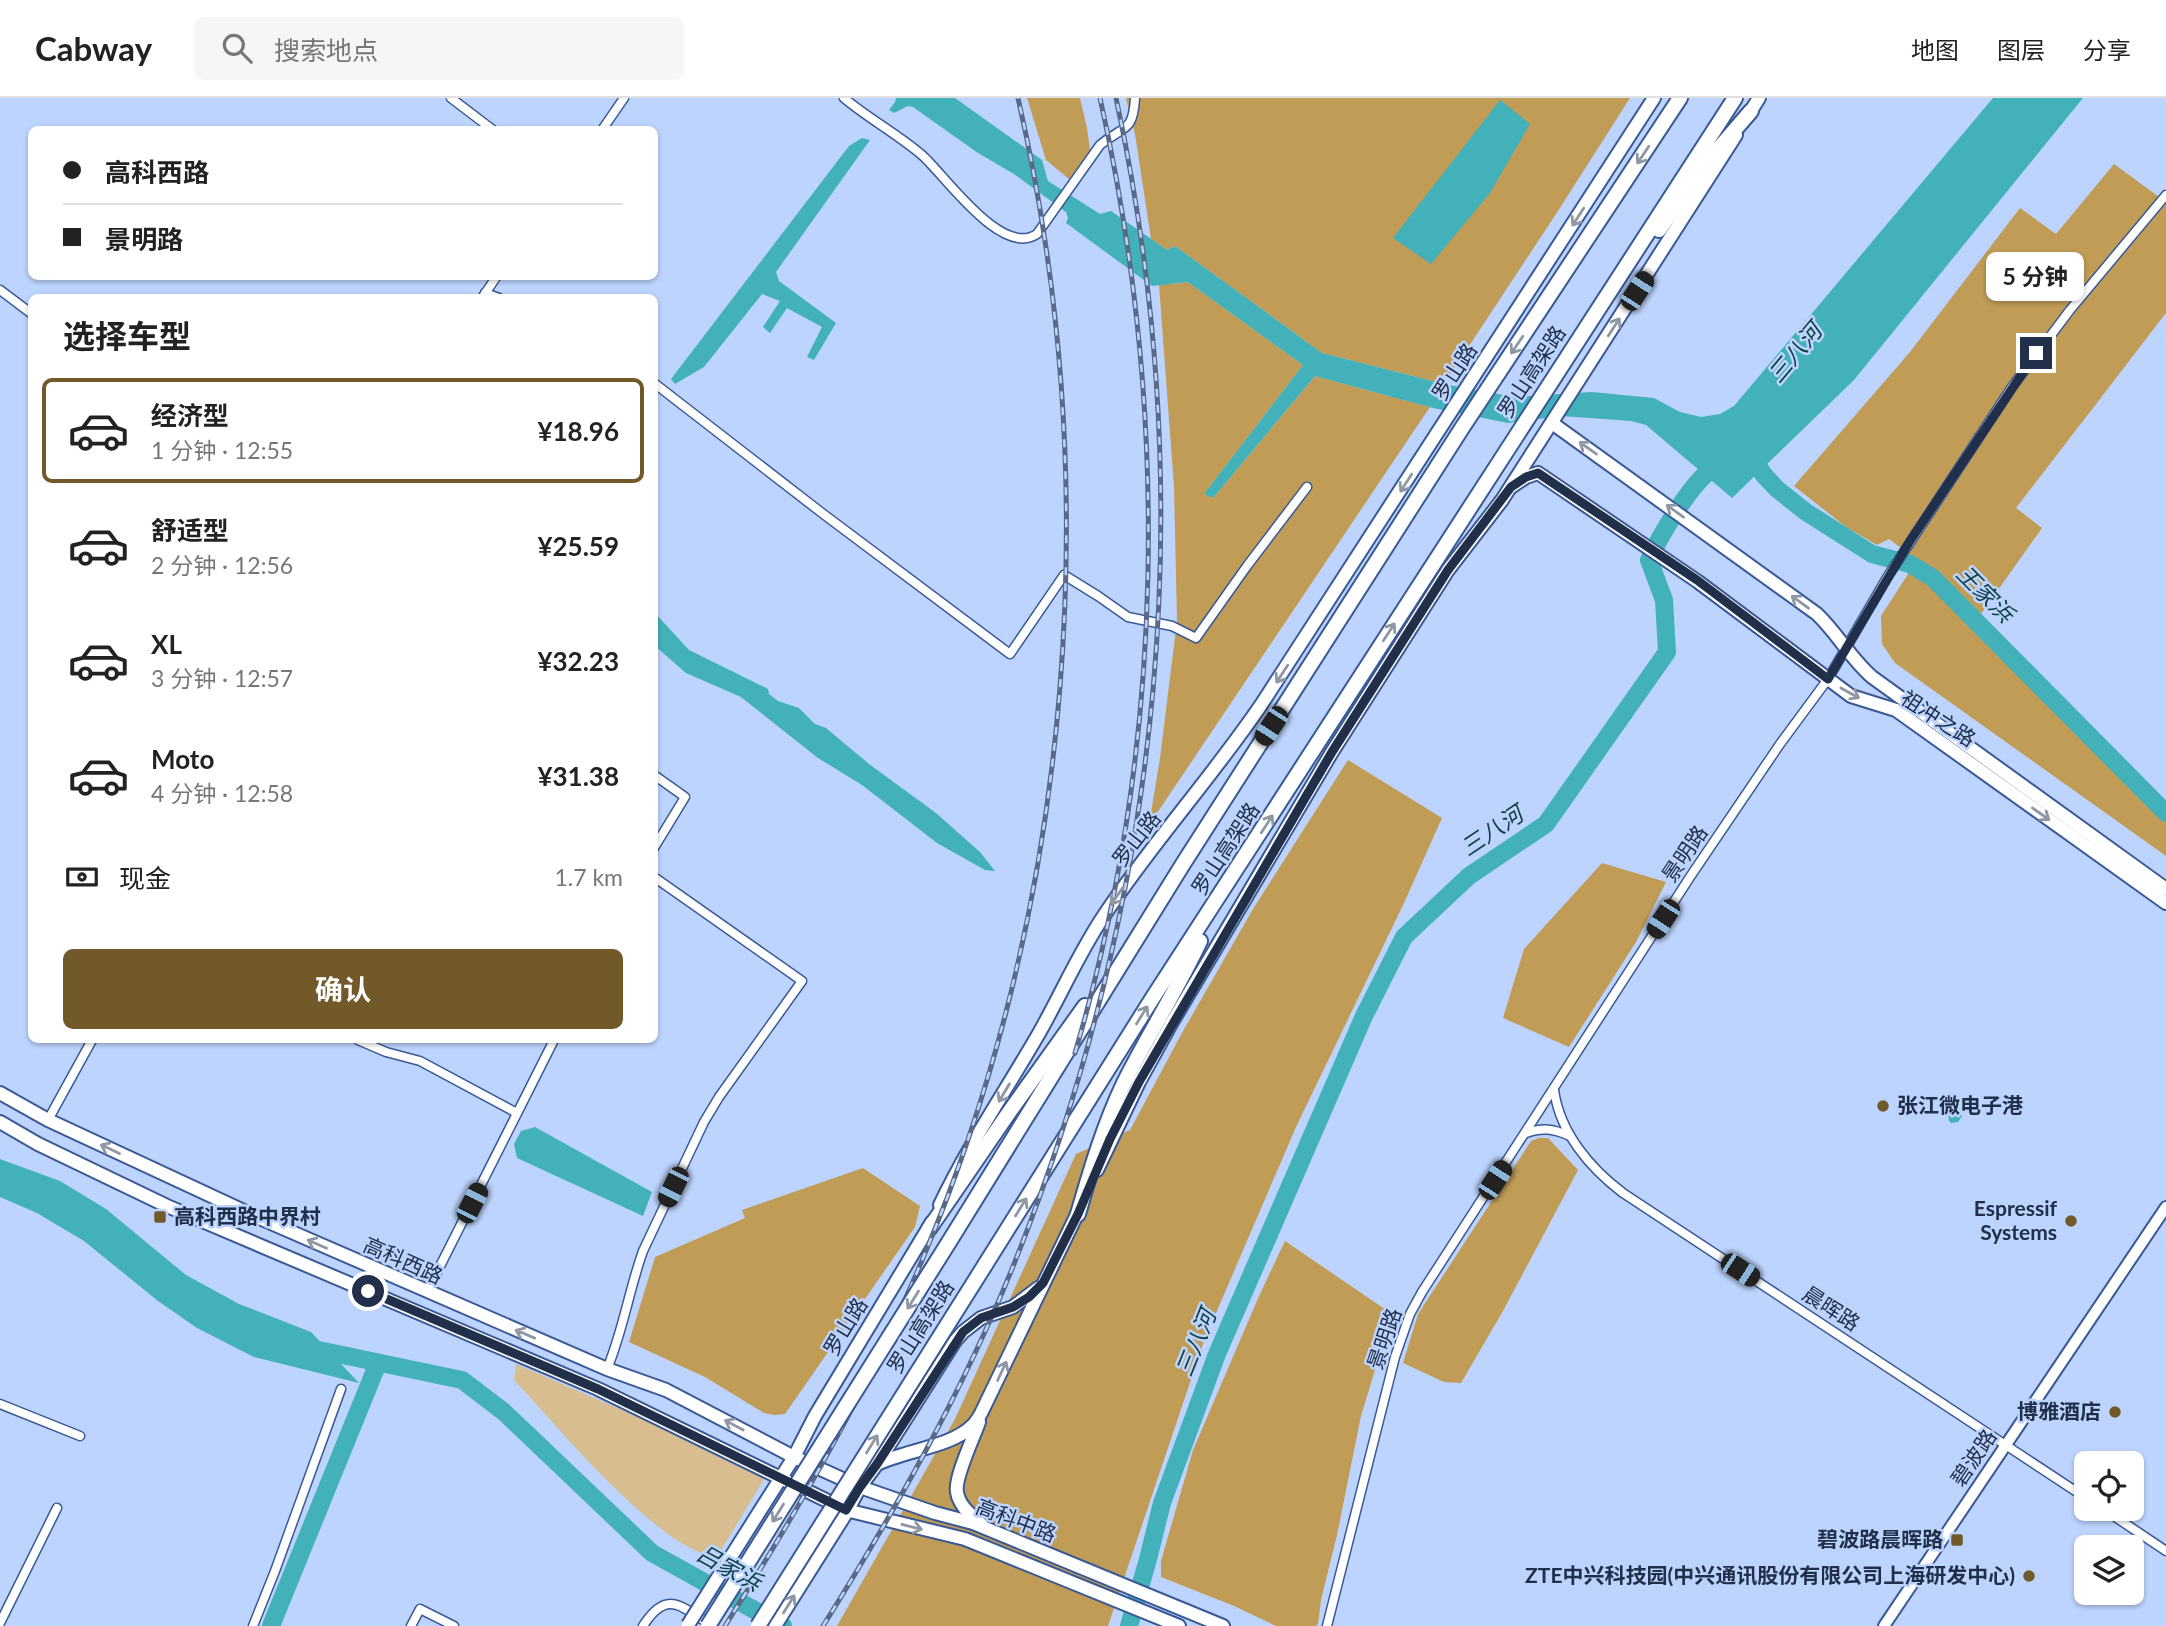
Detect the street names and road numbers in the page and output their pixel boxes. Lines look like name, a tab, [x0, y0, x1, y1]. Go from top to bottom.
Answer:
street label: 罗山高架路	[1492, 320, 1570, 422]
street label: 罗山路	[1426, 338, 1481, 404]
street label: 祖冲之路	[1897, 684, 1981, 751]
street label: 罗山高架路	[1186, 797, 1264, 899]
street label: 罗山路	[1107, 806, 1165, 871]
street label: 景明路	[1656, 820, 1712, 886]
street label: 高科西路	[360, 1231, 447, 1288]
street label: 罗山高架路	[881, 1275, 958, 1377]
street label: 晨晖路	[1799, 1280, 1865, 1335]
street label: 罗山路	[818, 1293, 872, 1360]
street label: 景明路	[1362, 1305, 1406, 1372]
street label: 碧波路	[1945, 1424, 2001, 1490]
street label: 高科中路	[973, 1493, 1060, 1546]

